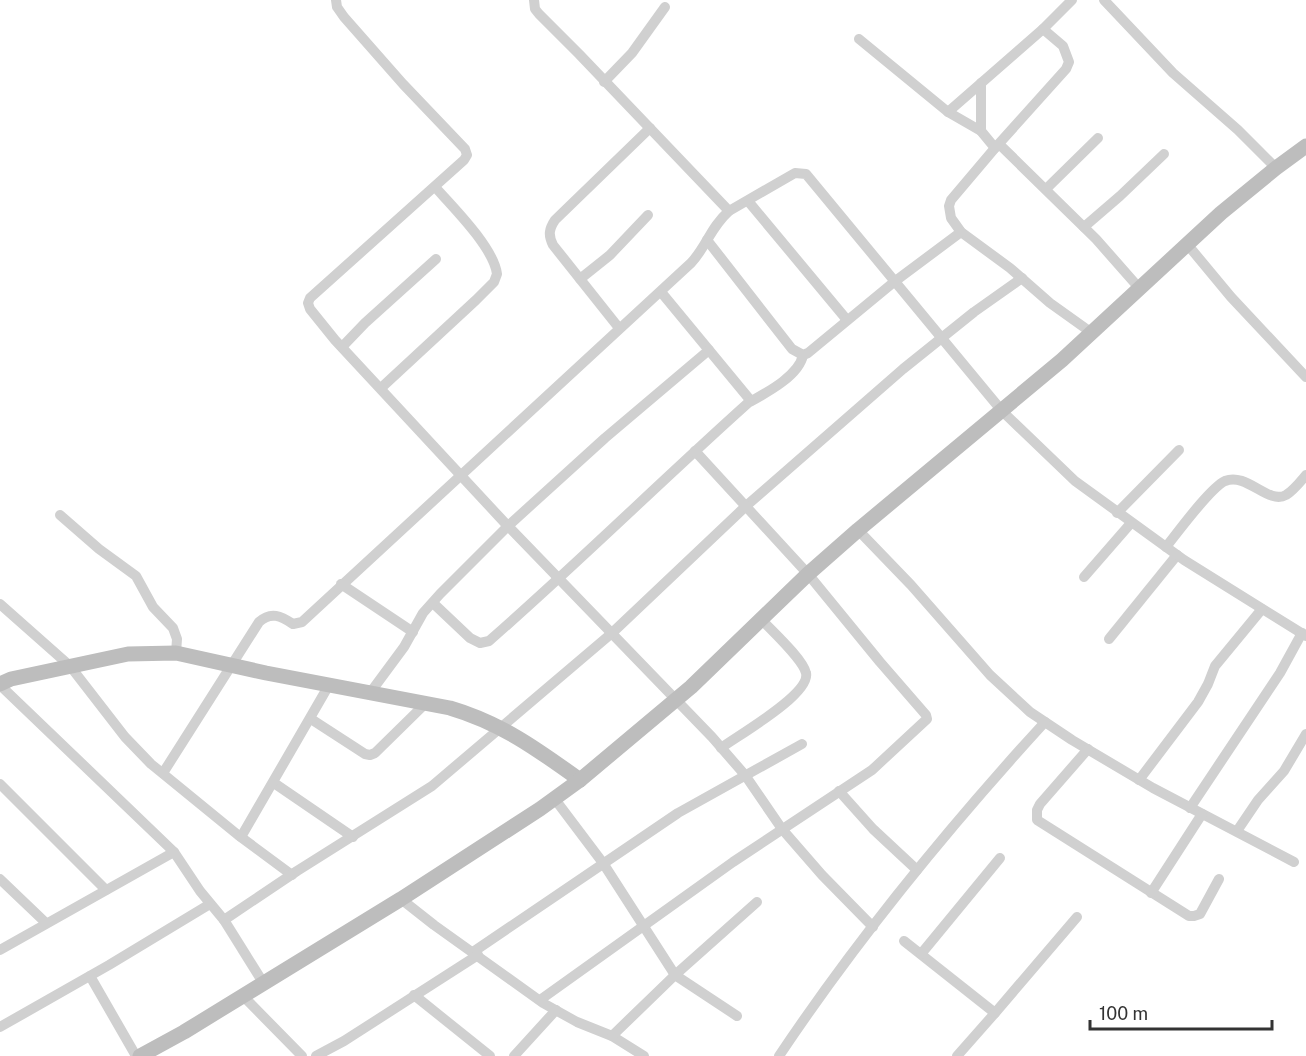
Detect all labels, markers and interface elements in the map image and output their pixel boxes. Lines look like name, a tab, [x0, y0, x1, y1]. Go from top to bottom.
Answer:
scale bar	[1090, 993, 1272, 1031]
text: 100 m	[1099, 1003, 1148, 1024]

